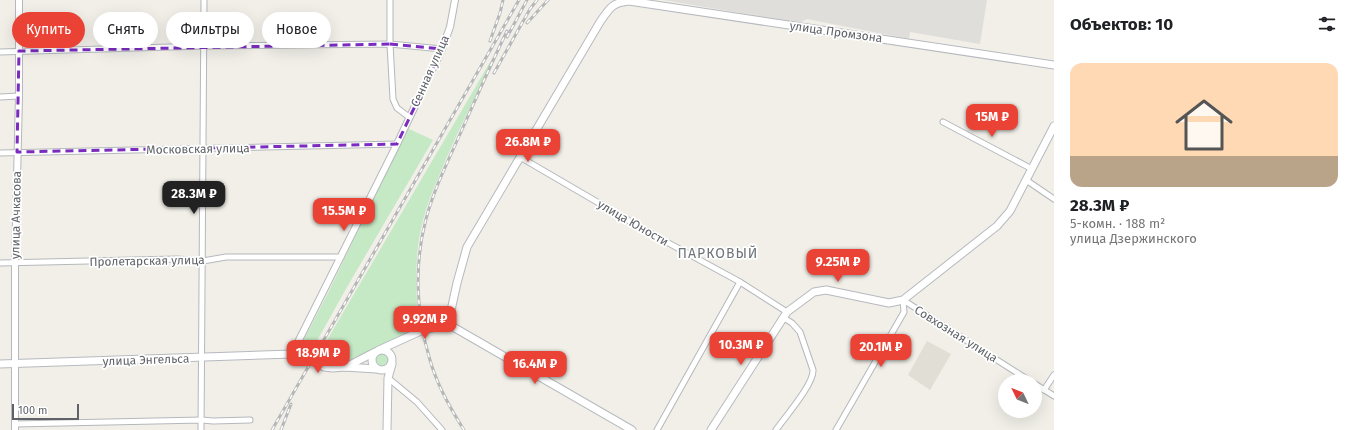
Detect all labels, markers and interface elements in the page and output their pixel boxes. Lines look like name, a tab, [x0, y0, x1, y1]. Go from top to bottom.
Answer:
chip: Купить	[12, 12, 85, 48]
chip: Снять	[93, 12, 158, 48]
chip: Фильтры	[166, 12, 254, 48]
chip: Новое	[262, 12, 331, 48]
icon: filters	[1316, 13, 1338, 35]
text: Объектов: 10	[1070, 14, 1173, 35]
street label: улица Промзона	[789, 19, 883, 45]
street label: Сенная улица	[408, 33, 452, 109]
icon: home	[1168, 89, 1240, 161]
pin: 15M ₽	[964, 104, 1020, 138]
text: 15M ₽	[975, 109, 1009, 124]
pin: 26.8M ₽	[491, 129, 565, 163]
text: 26.8M ₽	[505, 134, 551, 149]
street label: Московская улица	[146, 141, 250, 157]
street label: улица Ачкасова	[8, 171, 24, 259]
pin: 28.3M ₽	[157, 181, 231, 215]
text: 28.3M ₽	[171, 186, 217, 201]
text: 28.3M ₽	[1070, 195, 1129, 216]
street label: улица Юности	[595, 197, 671, 249]
pin: 15.5M ₽	[307, 198, 381, 232]
text: 15.5M ₽	[322, 203, 366, 218]
text: 5-комн. · 188 m²	[1070, 216, 1165, 231]
text: улица Дзержинского	[1070, 231, 1197, 246]
district label: ПАРКОВЫЙ	[678, 245, 758, 262]
pin: 9.25M ₽	[801, 249, 875, 283]
street label: Пролетарская улица	[89, 253, 205, 269]
text: 9.25M ₽	[815, 254, 861, 269]
street label: Совхозная улица	[912, 303, 1000, 365]
pin: 9.92M ₽	[388, 306, 462, 340]
text: 9.92M ₽	[403, 311, 447, 326]
pin: 10.3M ₽	[704, 332, 778, 366]
pin: 20.1M ₽	[844, 334, 918, 368]
text: 10.3M ₽	[719, 337, 763, 352]
text: 20.1M ₽	[859, 339, 903, 354]
pin: 18.9M ₽	[281, 340, 355, 374]
text: 18.9M ₽	[296, 345, 340, 360]
street label: улица Энгельса	[102, 351, 190, 369]
pin: 16.4M ₽	[498, 351, 572, 385]
text: 16.4M ₽	[513, 356, 557, 371]
north arrow	[998, 374, 1042, 418]
map controls	[998, 374, 1042, 418]
scale bar	[12, 402, 79, 421]
text: 100 m	[18, 404, 47, 417]

